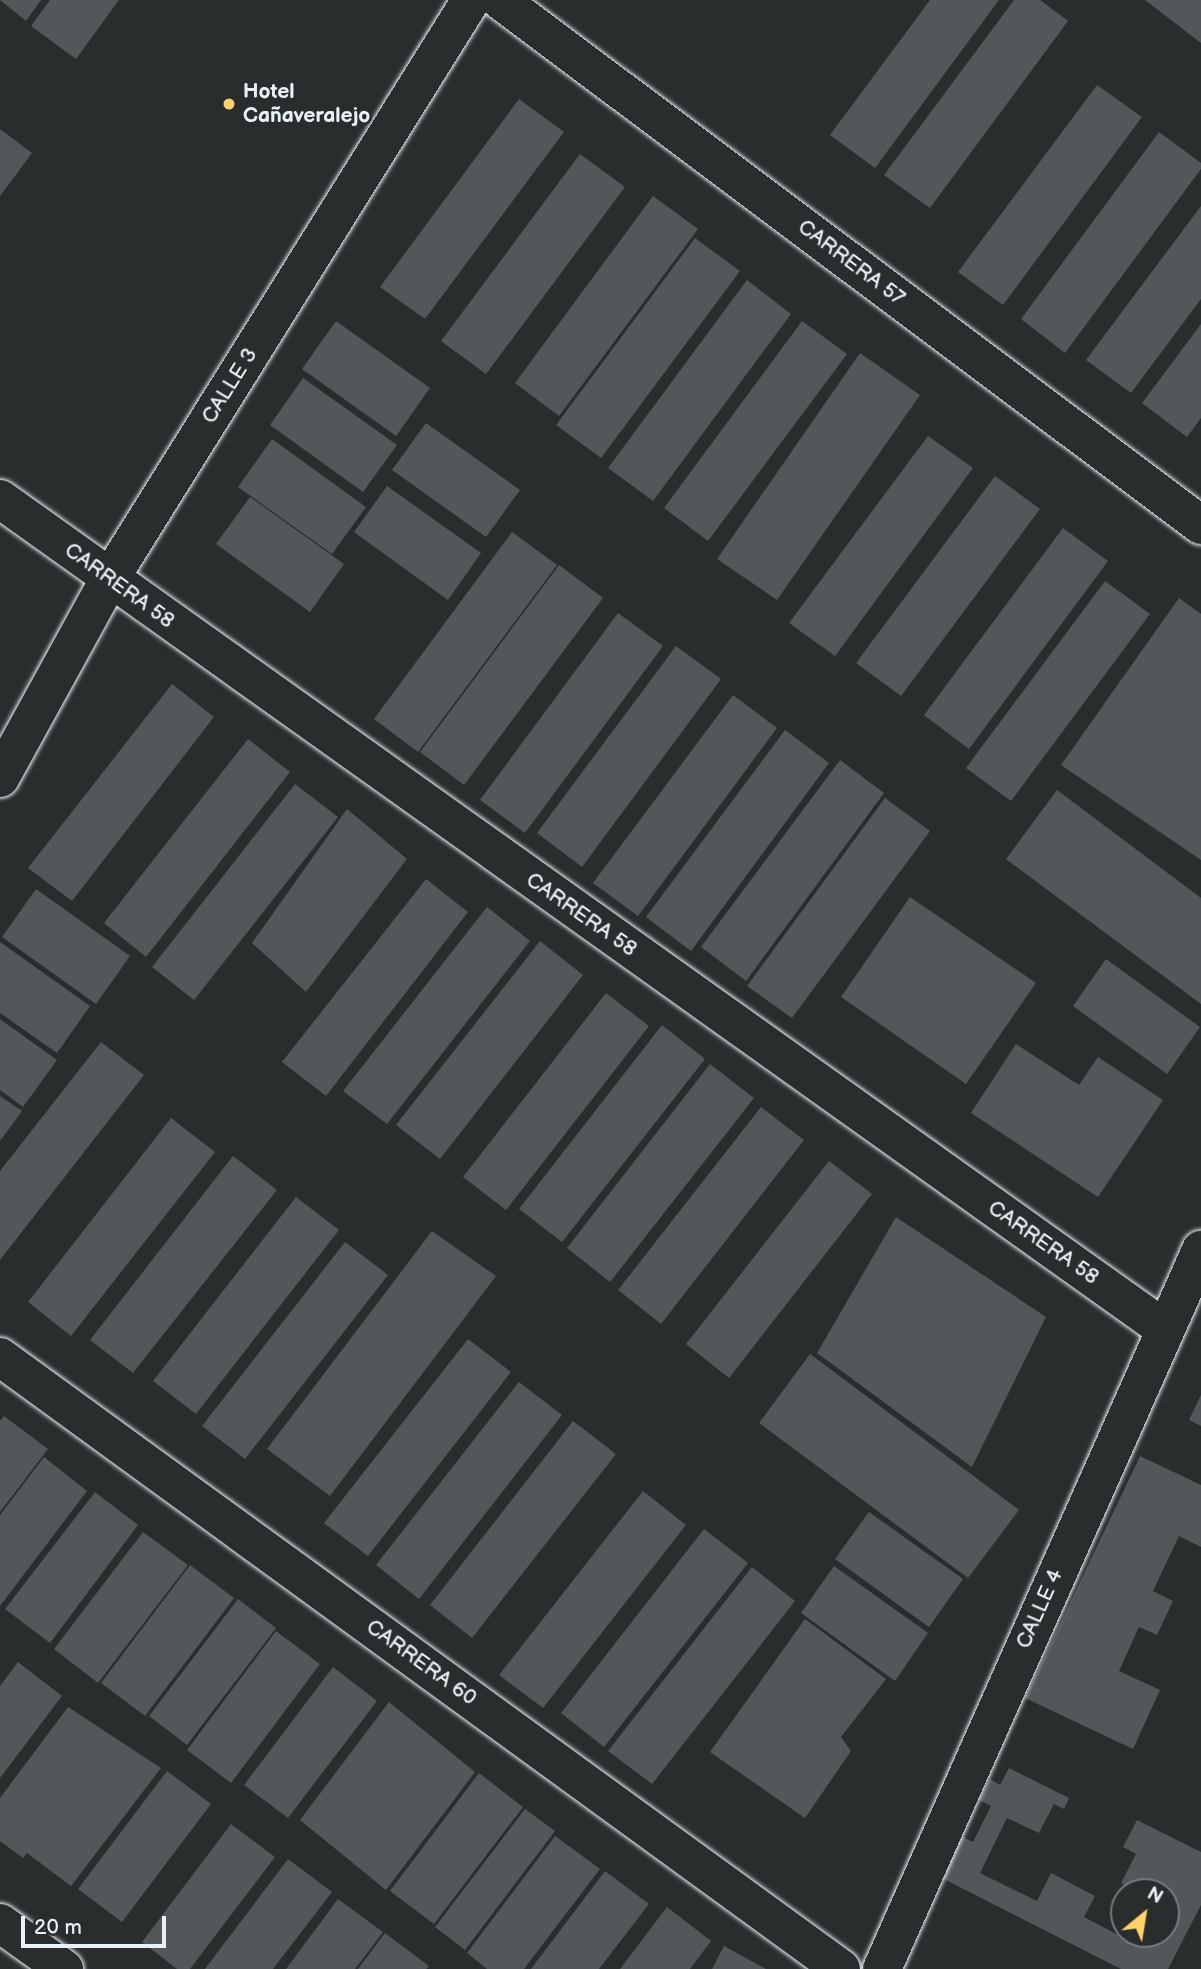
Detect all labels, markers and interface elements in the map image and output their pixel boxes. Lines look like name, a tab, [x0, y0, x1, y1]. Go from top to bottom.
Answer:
place label: Hotel Cañaveralejo	[243, 79, 370, 129]
marker: Hotel Cañaveralejo	[221, 96, 237, 112]
street label: CARRERA 57	[793, 215, 909, 311]
street label: CALLE 3	[197, 344, 263, 428]
street label: CARRERA 58	[59, 538, 179, 634]
street label: CARRERA 58	[521, 868, 641, 962]
street label: CARRERA 58	[983, 1196, 1103, 1290]
street label: CALLE 4	[1011, 1565, 1069, 1653]
street label: CARRERA 60	[361, 1615, 481, 1711]
north arrow	[1110, 1878, 1180, 1948]
text: N	[1143, 1883, 1167, 1910]
scale bar	[24, 1902, 170, 1946]
text: 20 m	[34, 1915, 82, 1940]

